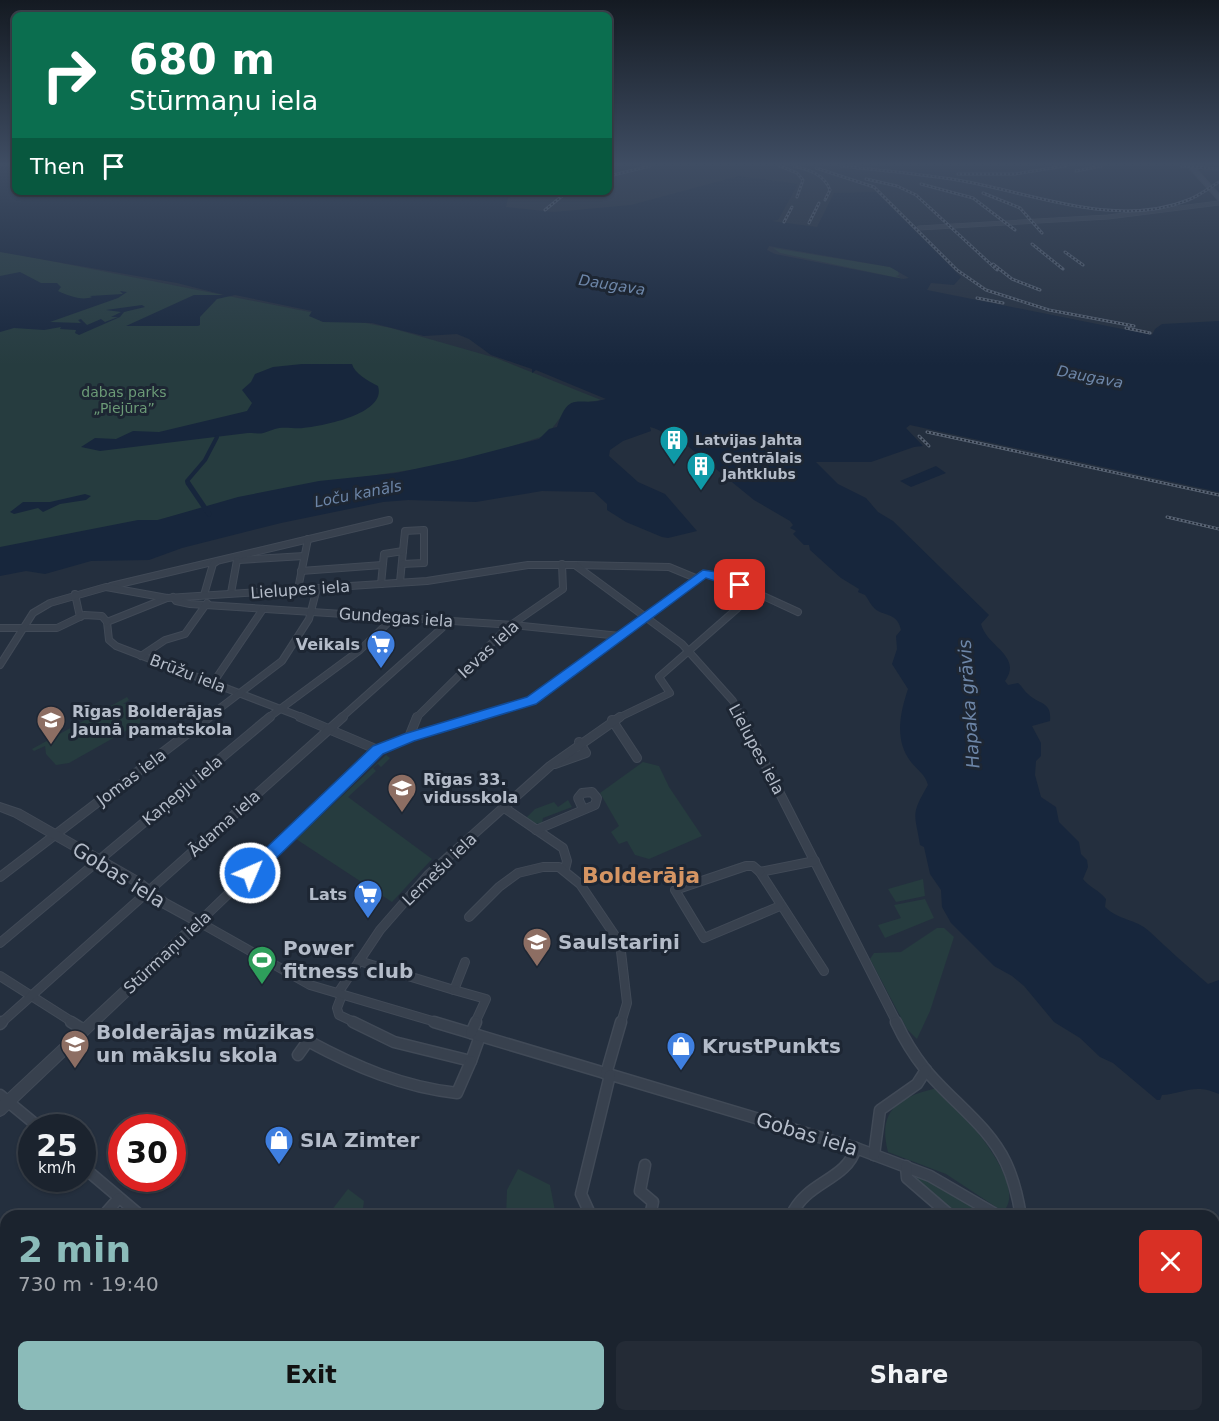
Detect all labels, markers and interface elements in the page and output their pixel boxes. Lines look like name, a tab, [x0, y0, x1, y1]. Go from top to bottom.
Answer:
text: 680 m	[129, 35, 275, 84]
icon: right	[30, 36, 108, 114]
text: Stūrmaņu iela	[129, 85, 318, 116]
icon: arrive	[97, 150, 130, 183]
text: Then	[30, 154, 85, 179]
water label: Daugava	[577, 271, 647, 299]
water label: Daugava	[1055, 362, 1125, 392]
park label: dabas parks „Piejūra”	[81, 384, 167, 416]
building icon: Latvijas Jahta	[658, 424, 690, 466]
place label: Latvijas Jahta	[695, 432, 802, 448]
building icon: Centrālais Jahtklubs	[685, 450, 717, 492]
place label: Centrālais Jahtklubs	[721, 450, 802, 482]
water label: Loču kanāls	[313, 477, 403, 511]
pin	[714, 559, 765, 610]
icon: arrive	[723, 568, 756, 601]
street label: Lielupes iela	[250, 577, 350, 602]
street label: Gundegas iela	[338, 604, 454, 631]
street label: Ievas iela	[454, 617, 523, 682]
supermarket icon: Veikals	[365, 628, 397, 670]
place label: Veikals	[296, 635, 360, 654]
water label: Hapaka grāvis	[954, 639, 983, 769]
street label: Brūžu iela	[147, 650, 229, 697]
street label: Lielupes iela	[725, 701, 788, 798]
place label: Rīgas Bolderājas Jaunā pamatskola	[71, 702, 232, 739]
school or university icon: Rīgas Bolderājas Jaunā pamatskola	[35, 704, 67, 746]
street label: Jomas iela	[92, 745, 170, 810]
street label: Kaņepju iela	[139, 751, 226, 829]
place label: Rīgas 33. vidusskola	[423, 770, 518, 807]
school or university icon: Rīgas 33. vidusskola	[386, 772, 418, 814]
street label: Ādama iela	[185, 786, 264, 860]
street label: Lemešu iela	[398, 829, 480, 910]
street label: Gobas iela	[68, 837, 170, 913]
position arrow	[218, 841, 282, 905]
district label: Bolderāja	[582, 863, 700, 888]
supermarket icon: Lats	[352, 878, 384, 920]
place label: Lats	[309, 885, 347, 904]
street label: Stūrmaņu iela	[120, 907, 215, 998]
school or university icon: Saulstariņi	[521, 926, 553, 968]
place label: Saulstariņi	[558, 930, 680, 954]
place label: Power fitness club	[283, 936, 413, 983]
sports icon: Power fitness club	[246, 944, 278, 986]
place label: Bolderājas mūzikas un mākslu skola	[96, 1020, 315, 1067]
school or university icon: Bolderājas mūzikas un mākslu skola	[59, 1028, 91, 1070]
shop icon: KrustPunkts	[665, 1030, 697, 1072]
place label: KrustPunkts	[702, 1034, 841, 1058]
street label: Gobas iela	[753, 1107, 861, 1161]
speed limit sign: 30	[108, 1114, 186, 1192]
shop icon: SIA Zimter	[263, 1124, 295, 1166]
text: 25	[36, 1128, 78, 1163]
place label: SIA Zimter	[300, 1128, 420, 1152]
text: km/h	[38, 1159, 76, 1177]
text: 2 min	[18, 1229, 131, 1270]
button: close	[1139, 1230, 1202, 1293]
text: 730 m · 19:40	[18, 1272, 159, 1296]
button: Exit	[18, 1341, 604, 1410]
button: Share	[616, 1341, 1202, 1410]

